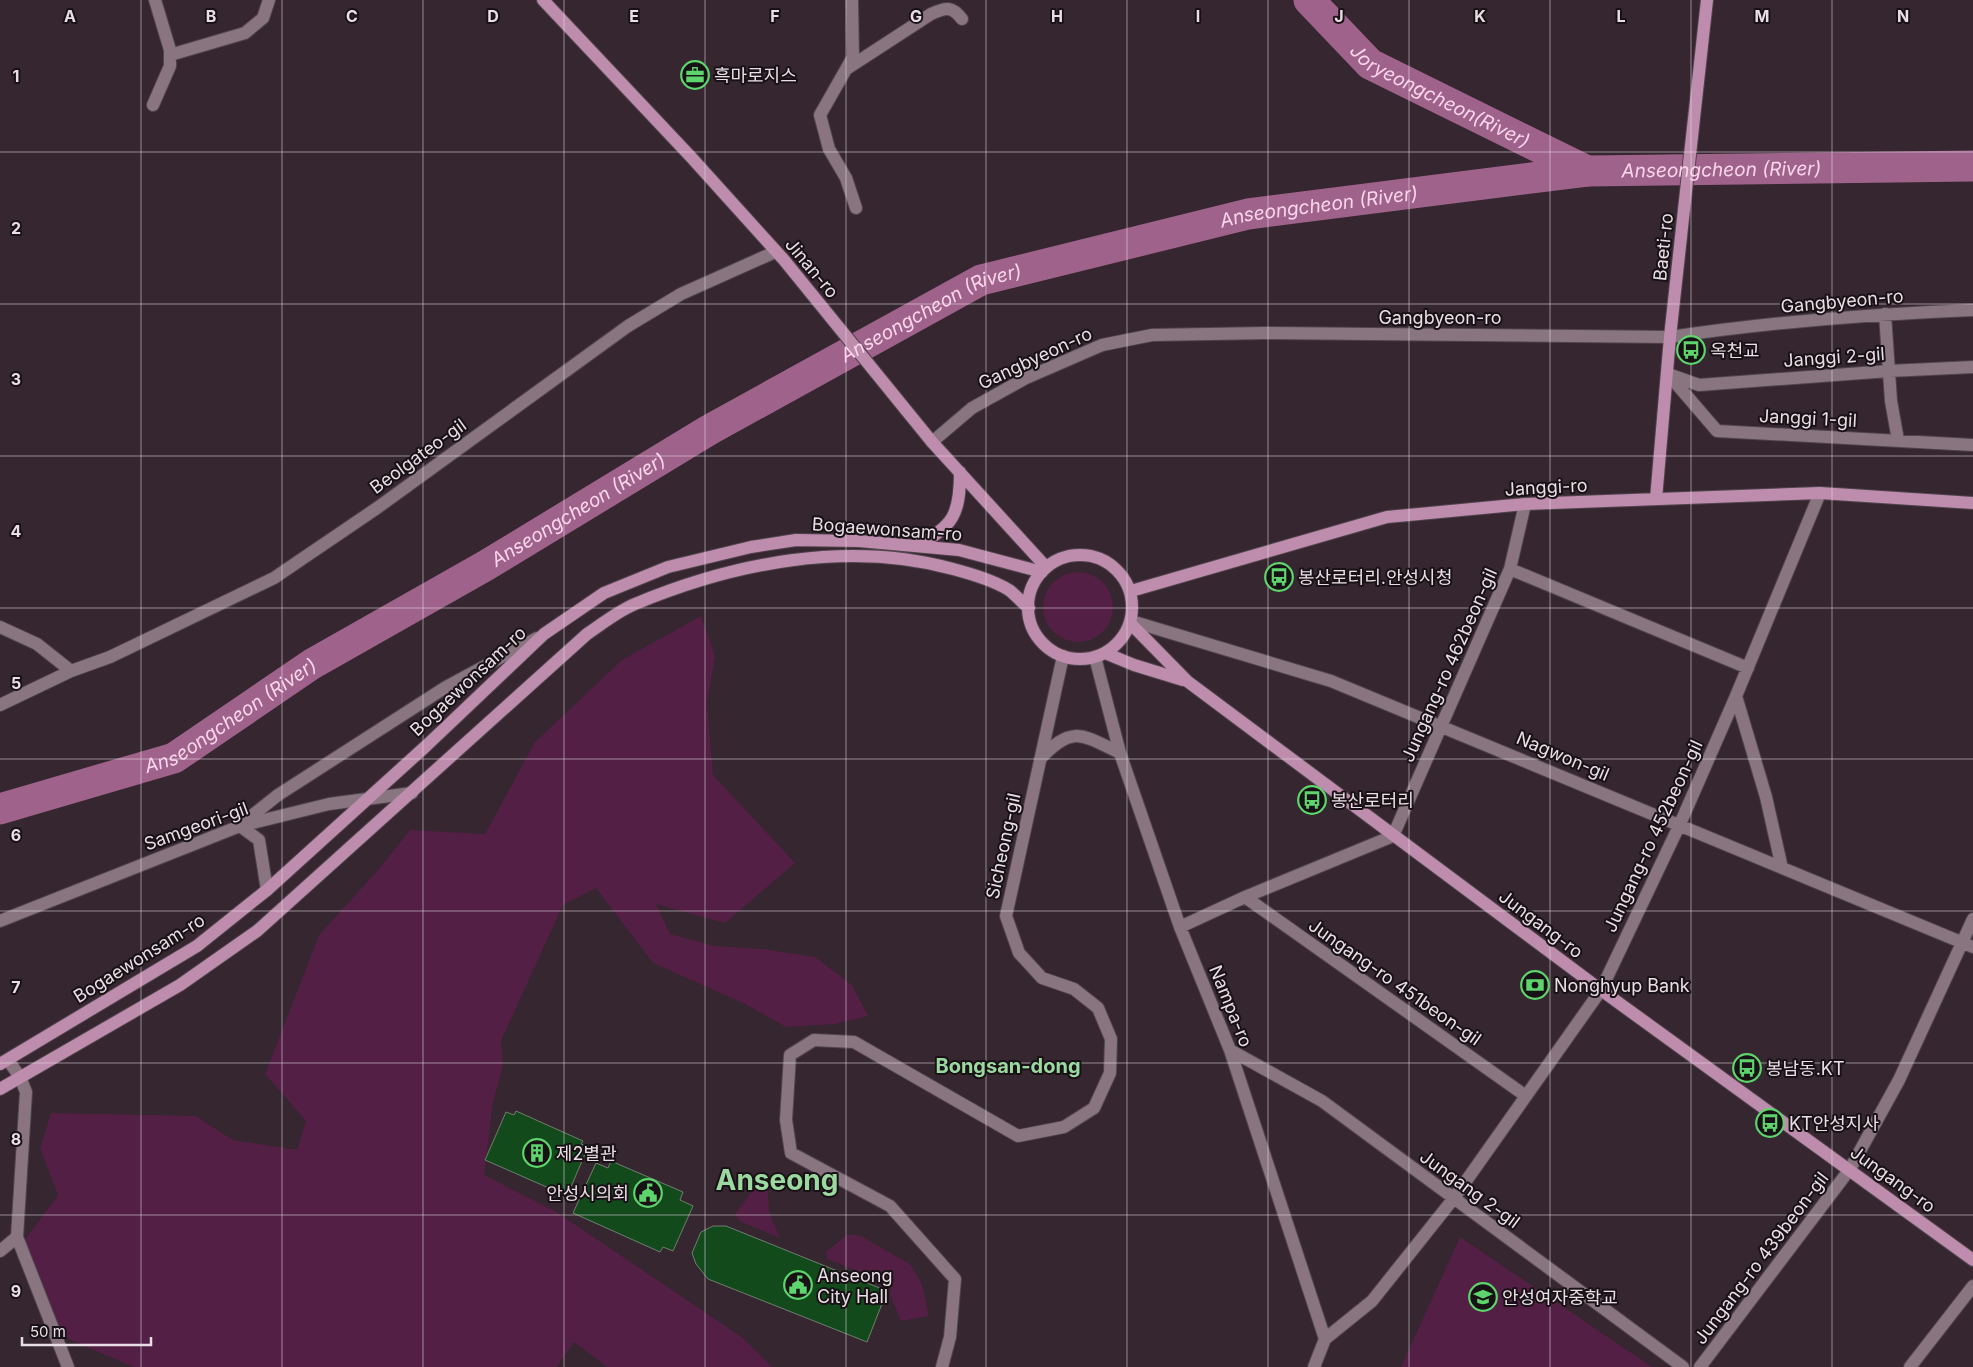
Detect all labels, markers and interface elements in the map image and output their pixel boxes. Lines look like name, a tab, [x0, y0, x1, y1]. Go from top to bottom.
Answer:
text: A	[64, 6, 76, 26]
text: B	[206, 6, 216, 26]
text: C	[346, 6, 358, 26]
text: D	[487, 6, 499, 26]
text: E	[629, 6, 639, 26]
text: F	[770, 6, 780, 26]
text: G	[910, 6, 922, 26]
text: H	[1051, 6, 1063, 26]
text: I	[1196, 6, 1200, 26]
text: J	[1334, 6, 1344, 26]
text: K	[1474, 6, 1486, 26]
text: L	[1616, 6, 1626, 26]
text: M	[1755, 6, 1769, 26]
text: N	[1897, 6, 1909, 26]
water label: Joryeongcheon(River)	[1345, 39, 1534, 152]
office icon: 흑마로지스	[680, 60, 710, 90]
place label: 흑마로지스	[714, 65, 797, 86]
text: 1	[13, 66, 19, 86]
water label: Anseongcheon (River)	[1620, 156, 1822, 182]
water label: Anseongcheon (River)	[1216, 181, 1419, 232]
street label: Baeti-ro	[1649, 212, 1677, 282]
text: 2	[11, 218, 21, 238]
street label: Jinan-ro	[781, 234, 843, 302]
water label: Anseongcheon (River)	[836, 259, 1024, 367]
street label: Gangbyeon-ro	[1780, 285, 1904, 317]
street label: Gangbyeon-ro	[1378, 307, 1502, 328]
street label: Gangbyeon-ro	[975, 322, 1095, 394]
bus stop icon: 옥천교	[1676, 335, 1706, 365]
place label: 옥천교	[1710, 340, 1760, 361]
street label: Janggi 2-gil	[1783, 343, 1885, 371]
text: 3	[11, 369, 21, 389]
street label: Janggi 1-gil	[1759, 405, 1857, 431]
street label: Beolgateo-gil	[366, 414, 470, 498]
water label: Anseongcheon (River)	[486, 448, 669, 572]
street label: Janggi-ro	[1504, 474, 1588, 500]
street label: Bogaewonsam-ro	[811, 513, 963, 545]
text: 4	[11, 521, 22, 541]
bus stop icon: 봉산로터리.안성시청	[1264, 562, 1294, 592]
street label: Jungang-ro 462beon-gil	[1397, 565, 1501, 765]
place label: 봉산로터리.안성시청	[1298, 567, 1452, 588]
street label: Bogaewonsam-ro	[406, 622, 530, 740]
water label: Anseongcheon (River)	[141, 653, 321, 778]
text: 5	[11, 673, 21, 693]
street label: Nagwon-gil	[1514, 727, 1612, 785]
street label: Jungang-ro 452beon-gil	[1599, 737, 1707, 935]
bus stop icon: 봉산로터리	[1297, 785, 1327, 815]
place label: 봉산로터리	[1331, 790, 1414, 811]
street label: Sicheong-gil	[982, 791, 1024, 901]
street label: Samgeori-gil	[141, 797, 251, 855]
text: 6	[11, 825, 21, 845]
street label: Jungang-ro	[1495, 886, 1587, 962]
street label: Bogaewonsam-ro	[70, 909, 208, 1007]
street label: Jungang-ro 451beon-gil	[1305, 914, 1485, 1050]
street label: Nampa-ro	[1205, 962, 1257, 1050]
bank icon: Nonghyup Bank	[1520, 970, 1550, 1000]
place label: Nonghyup Bank	[1554, 975, 1690, 996]
text: 7	[11, 977, 21, 997]
bus stop icon: 봉남동.KT	[1732, 1053, 1762, 1083]
district label: Bongsan-dong	[935, 1054, 1081, 1078]
place label: 봉남동.KT	[1766, 1058, 1845, 1079]
bus stop icon: KT안성지사	[1755, 1108, 1785, 1138]
place label: KT안성지사	[1789, 1113, 1879, 1134]
text: 8	[11, 1129, 21, 1149]
building icon: 제2별관	[522, 1138, 552, 1168]
street label: Jungang-ro	[1846, 1141, 1940, 1217]
place label: 제2별관	[556, 1143, 617, 1164]
street label: Jungang 2-gil	[1416, 1146, 1524, 1232]
district label: Anseong	[716, 1163, 839, 1197]
street label: Jungang-ro 439beon-gil	[1689, 1168, 1833, 1348]
public building icon: 안성시의회	[633, 1178, 663, 1208]
place label: 안성시의회	[546, 1183, 629, 1204]
place label: Anseong City Hall	[817, 1265, 893, 1307]
public building icon: Anseong City Hall	[783, 1270, 813, 1300]
text: 9	[11, 1281, 21, 1301]
school or university icon: 안성여자중학교	[1468, 1282, 1498, 1312]
place label: 안성여자중학교	[1502, 1287, 1618, 1308]
scale bar	[22, 1314, 151, 1346]
text: 50 m	[30, 1322, 66, 1341]

